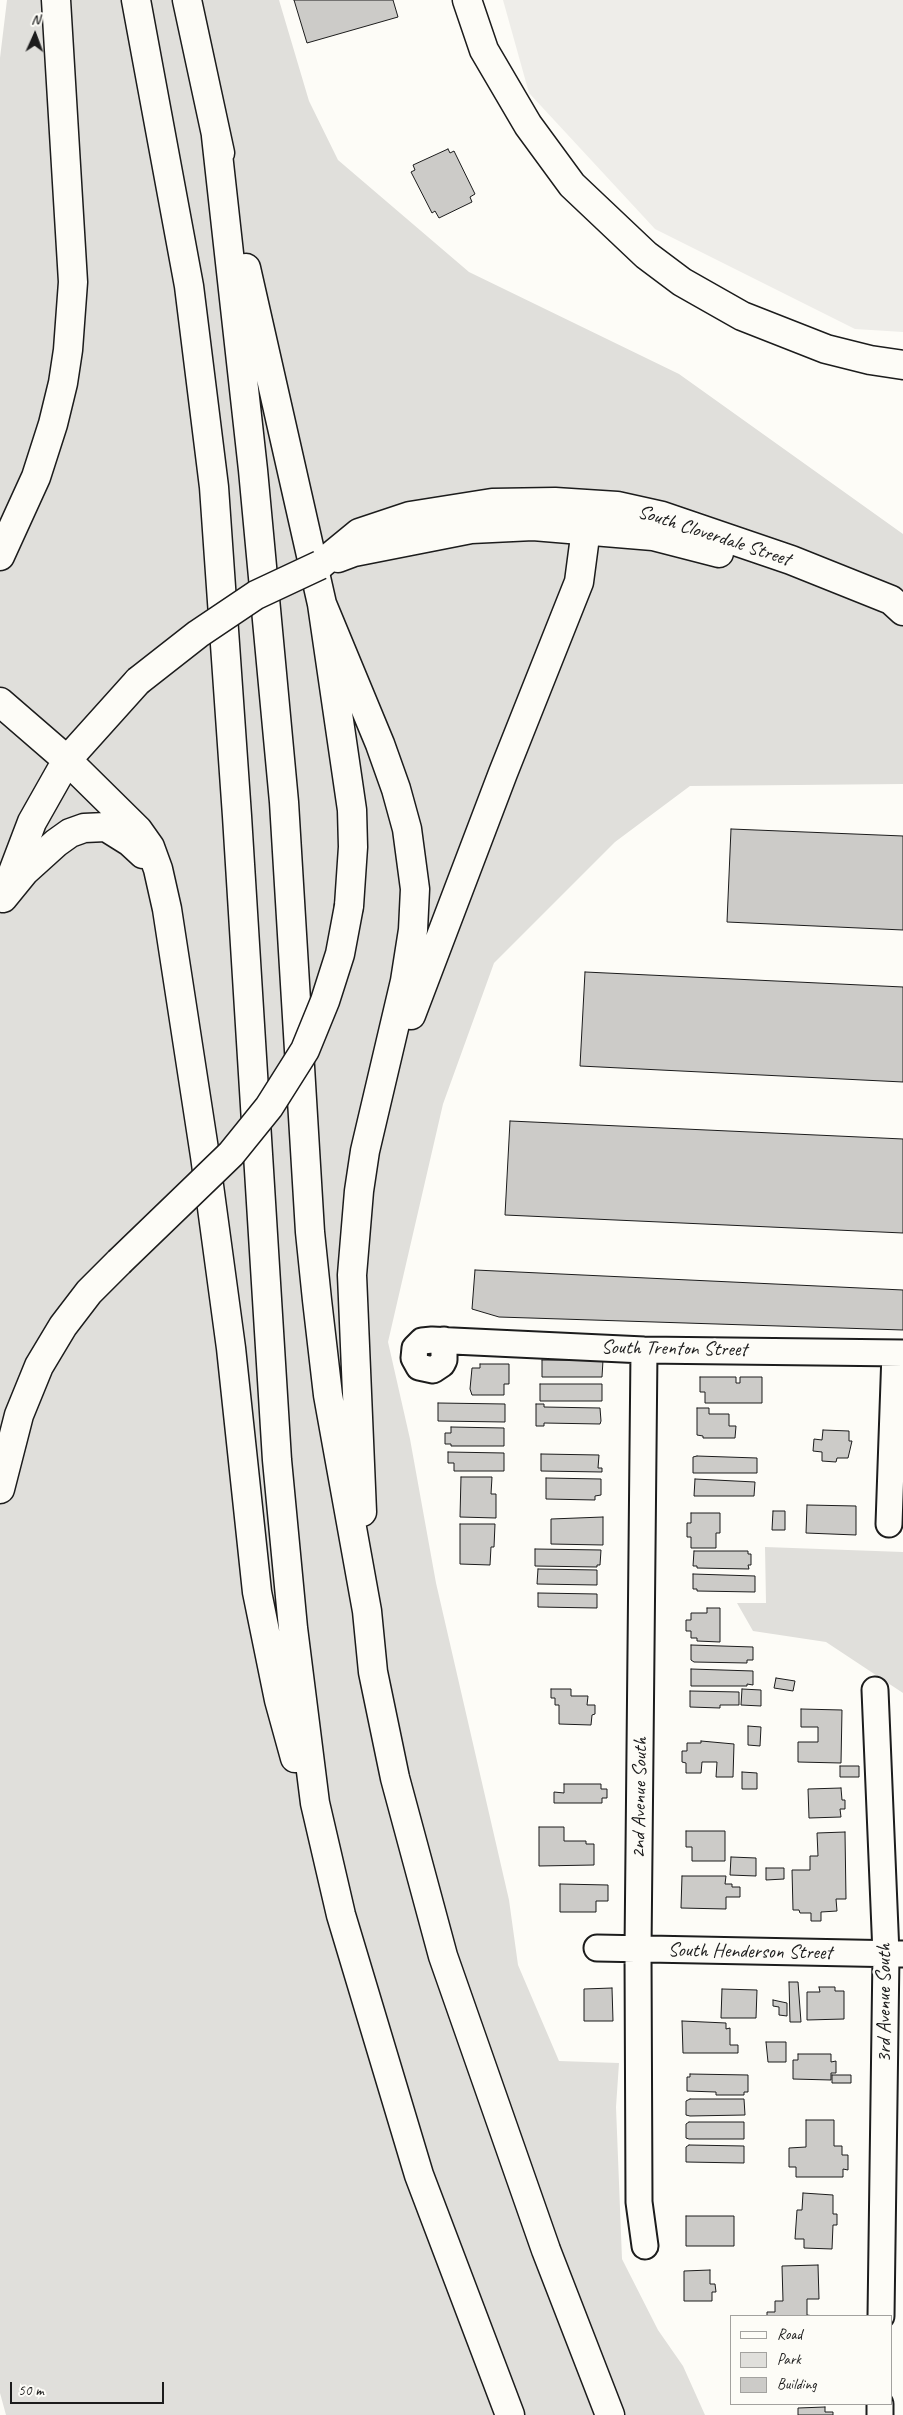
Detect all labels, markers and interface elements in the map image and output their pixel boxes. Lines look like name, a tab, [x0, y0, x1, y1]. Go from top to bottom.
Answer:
north arrow	[10, 10, 60, 60]
text: N	[31, 11, 40, 28]
street label: South Cloverdale Street	[635, 500, 793, 572]
street label: South Trenton Street	[601, 1336, 747, 1362]
street label: 2nd Avenue South	[627, 1737, 653, 1859]
street label: South Henderson Street	[668, 1939, 832, 1965]
street label: 3rd Avenue South	[873, 1943, 897, 2063]
legend	[730, 2315, 893, 2405]
text: Road	[777, 2325, 802, 2344]
text: Park	[777, 2350, 801, 2369]
scale bar	[12, 2372, 166, 2404]
text: Building	[777, 2375, 816, 2394]
text: 50 m	[18, 2381, 44, 2400]

